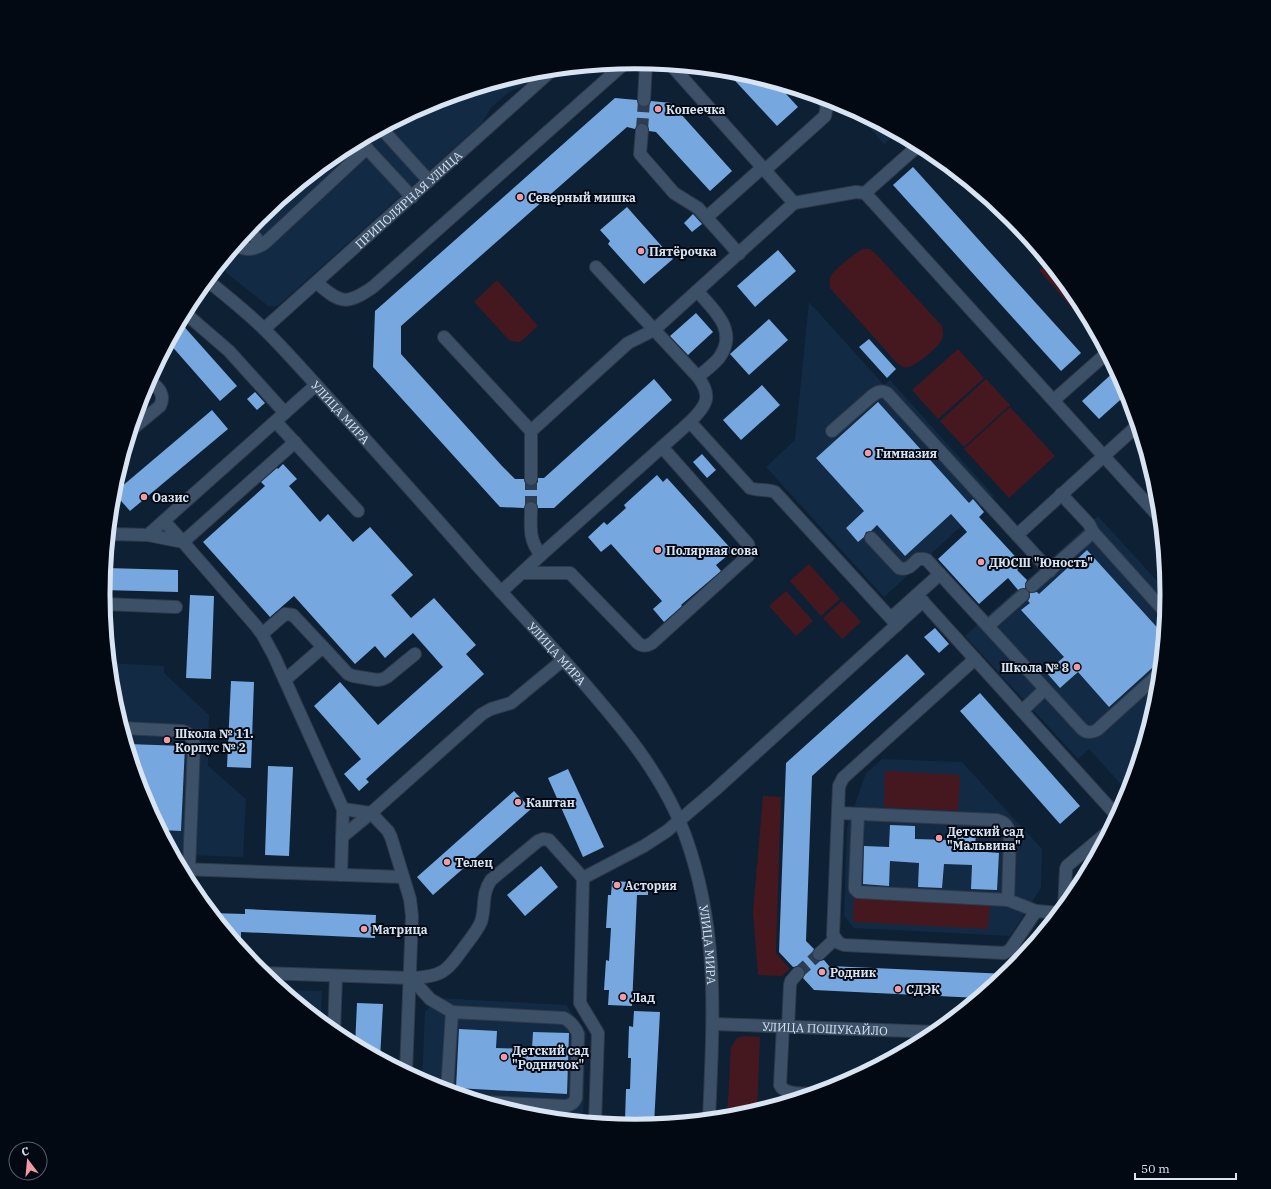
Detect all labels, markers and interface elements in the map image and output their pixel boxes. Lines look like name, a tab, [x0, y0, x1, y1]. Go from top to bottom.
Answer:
place label: Копеечка	[666, 102, 726, 117]
marker: Копеечка	[653, 104, 663, 114]
street label: ПРИПОЛЯРНАЯ УЛИЦА	[352, 147, 465, 251]
place label: Северный мишка	[528, 190, 636, 205]
marker: Северный мишка	[515, 192, 525, 202]
place label: Пятёрочка	[649, 244, 717, 259]
marker: Пятёрочка	[636, 246, 646, 256]
street label: УЛИЦА МИРА	[308, 378, 374, 447]
place label: Гимназия	[876, 446, 937, 461]
marker: Гимназия	[863, 448, 873, 458]
place label: Оазис	[152, 490, 190, 505]
marker: Оазис	[139, 492, 149, 502]
place label: Полярная сова	[666, 543, 758, 558]
marker: Полярная сова	[653, 545, 663, 555]
place label: ДЮСШ "Юность"	[989, 555, 1093, 570]
marker: ДЮСШ "Юность"	[976, 557, 986, 567]
street label: УЛИЦА МИРА	[525, 619, 590, 689]
place label: Школа № 8	[1001, 660, 1069, 675]
marker: Школа № 8	[1072, 662, 1082, 672]
place label: Школа № 11. Корпус № 2	[175, 726, 254, 755]
marker: Школа № 11. Корпус № 2	[162, 735, 172, 745]
place label: Каштан	[526, 795, 575, 810]
marker: Каштан	[513, 797, 523, 807]
place label: Детский сад "Мальвина"	[947, 824, 1024, 853]
marker: Детский сад "Мальвина"	[934, 833, 944, 843]
place label: Телец	[455, 855, 493, 870]
marker: Телец	[442, 857, 452, 867]
place label: Астория	[625, 878, 677, 893]
marker: Астория	[612, 880, 622, 890]
street label: УЛИЦА МИРА	[697, 904, 719, 985]
place label: Матрица	[372, 922, 428, 937]
marker: Матрица	[359, 924, 369, 934]
place label: Родник	[830, 965, 877, 980]
marker: Родник	[817, 967, 827, 977]
place label: СДЭК	[906, 982, 940, 997]
marker: СДЭК	[893, 984, 903, 994]
place label: Лад	[631, 990, 655, 1005]
marker: Лад	[618, 992, 628, 1002]
street label: УЛИЦА ПОШУКАЙЛО	[762, 1018, 888, 1038]
place label: Детский сад "Родничок"	[512, 1043, 589, 1072]
marker: Детский сад "Родничок"	[499, 1052, 509, 1062]
north arrow	[8, 1141, 48, 1181]
text: С	[20, 1144, 31, 1159]
scale bar	[1135, 1155, 1236, 1181]
text: 50 m	[1141, 1161, 1170, 1176]

